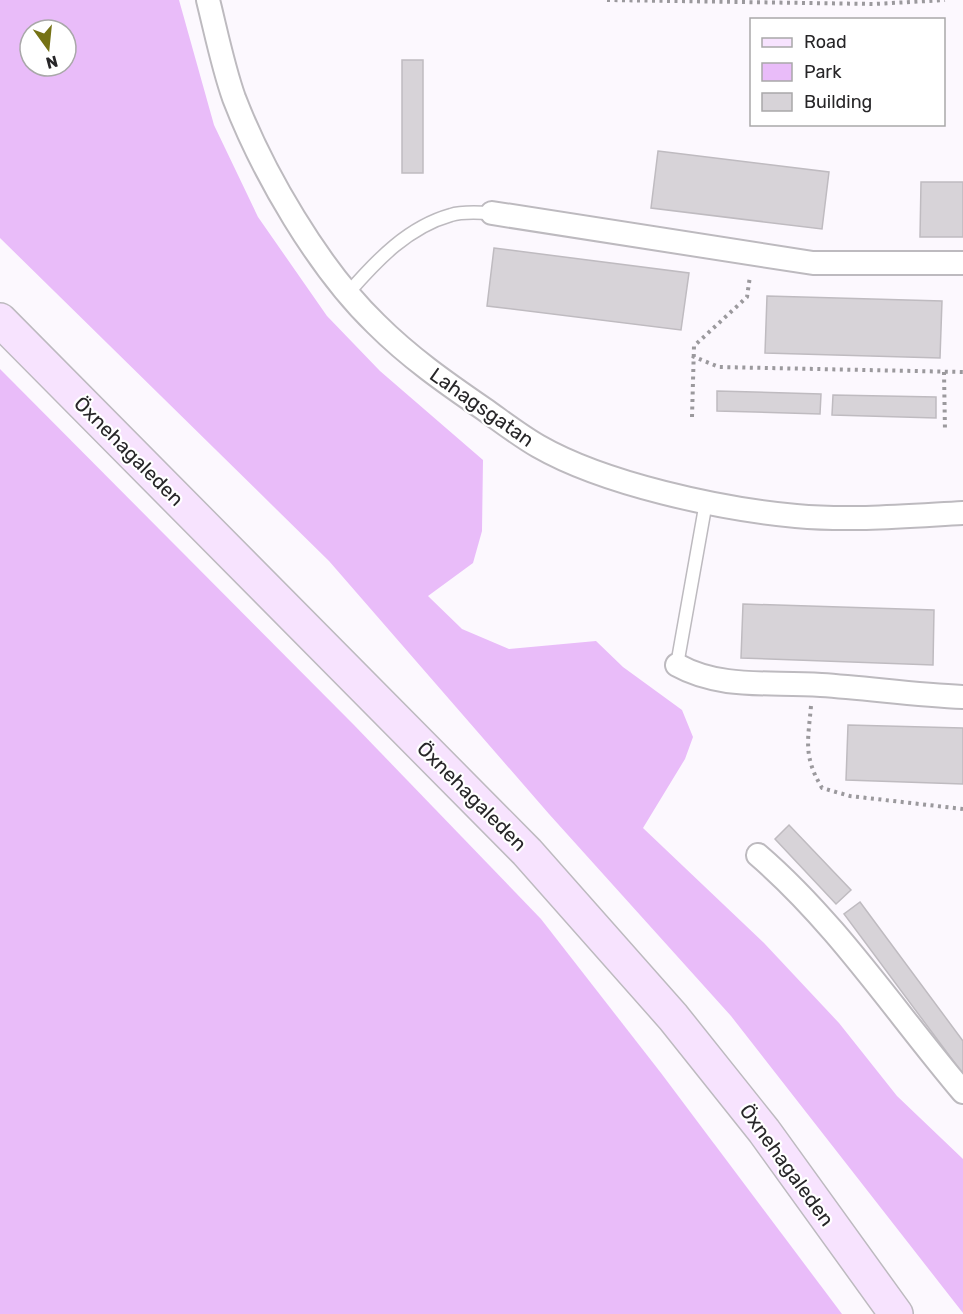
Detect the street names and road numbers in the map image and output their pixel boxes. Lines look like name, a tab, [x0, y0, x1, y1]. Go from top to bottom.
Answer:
street label: Lahagsgatan	[425, 362, 539, 452]
street label: Öxnehagaleden	[69, 391, 189, 511]
street label: Öxnehagaleden	[412, 736, 532, 856]
street label: Öxnehagaleden	[735, 1099, 839, 1231]

